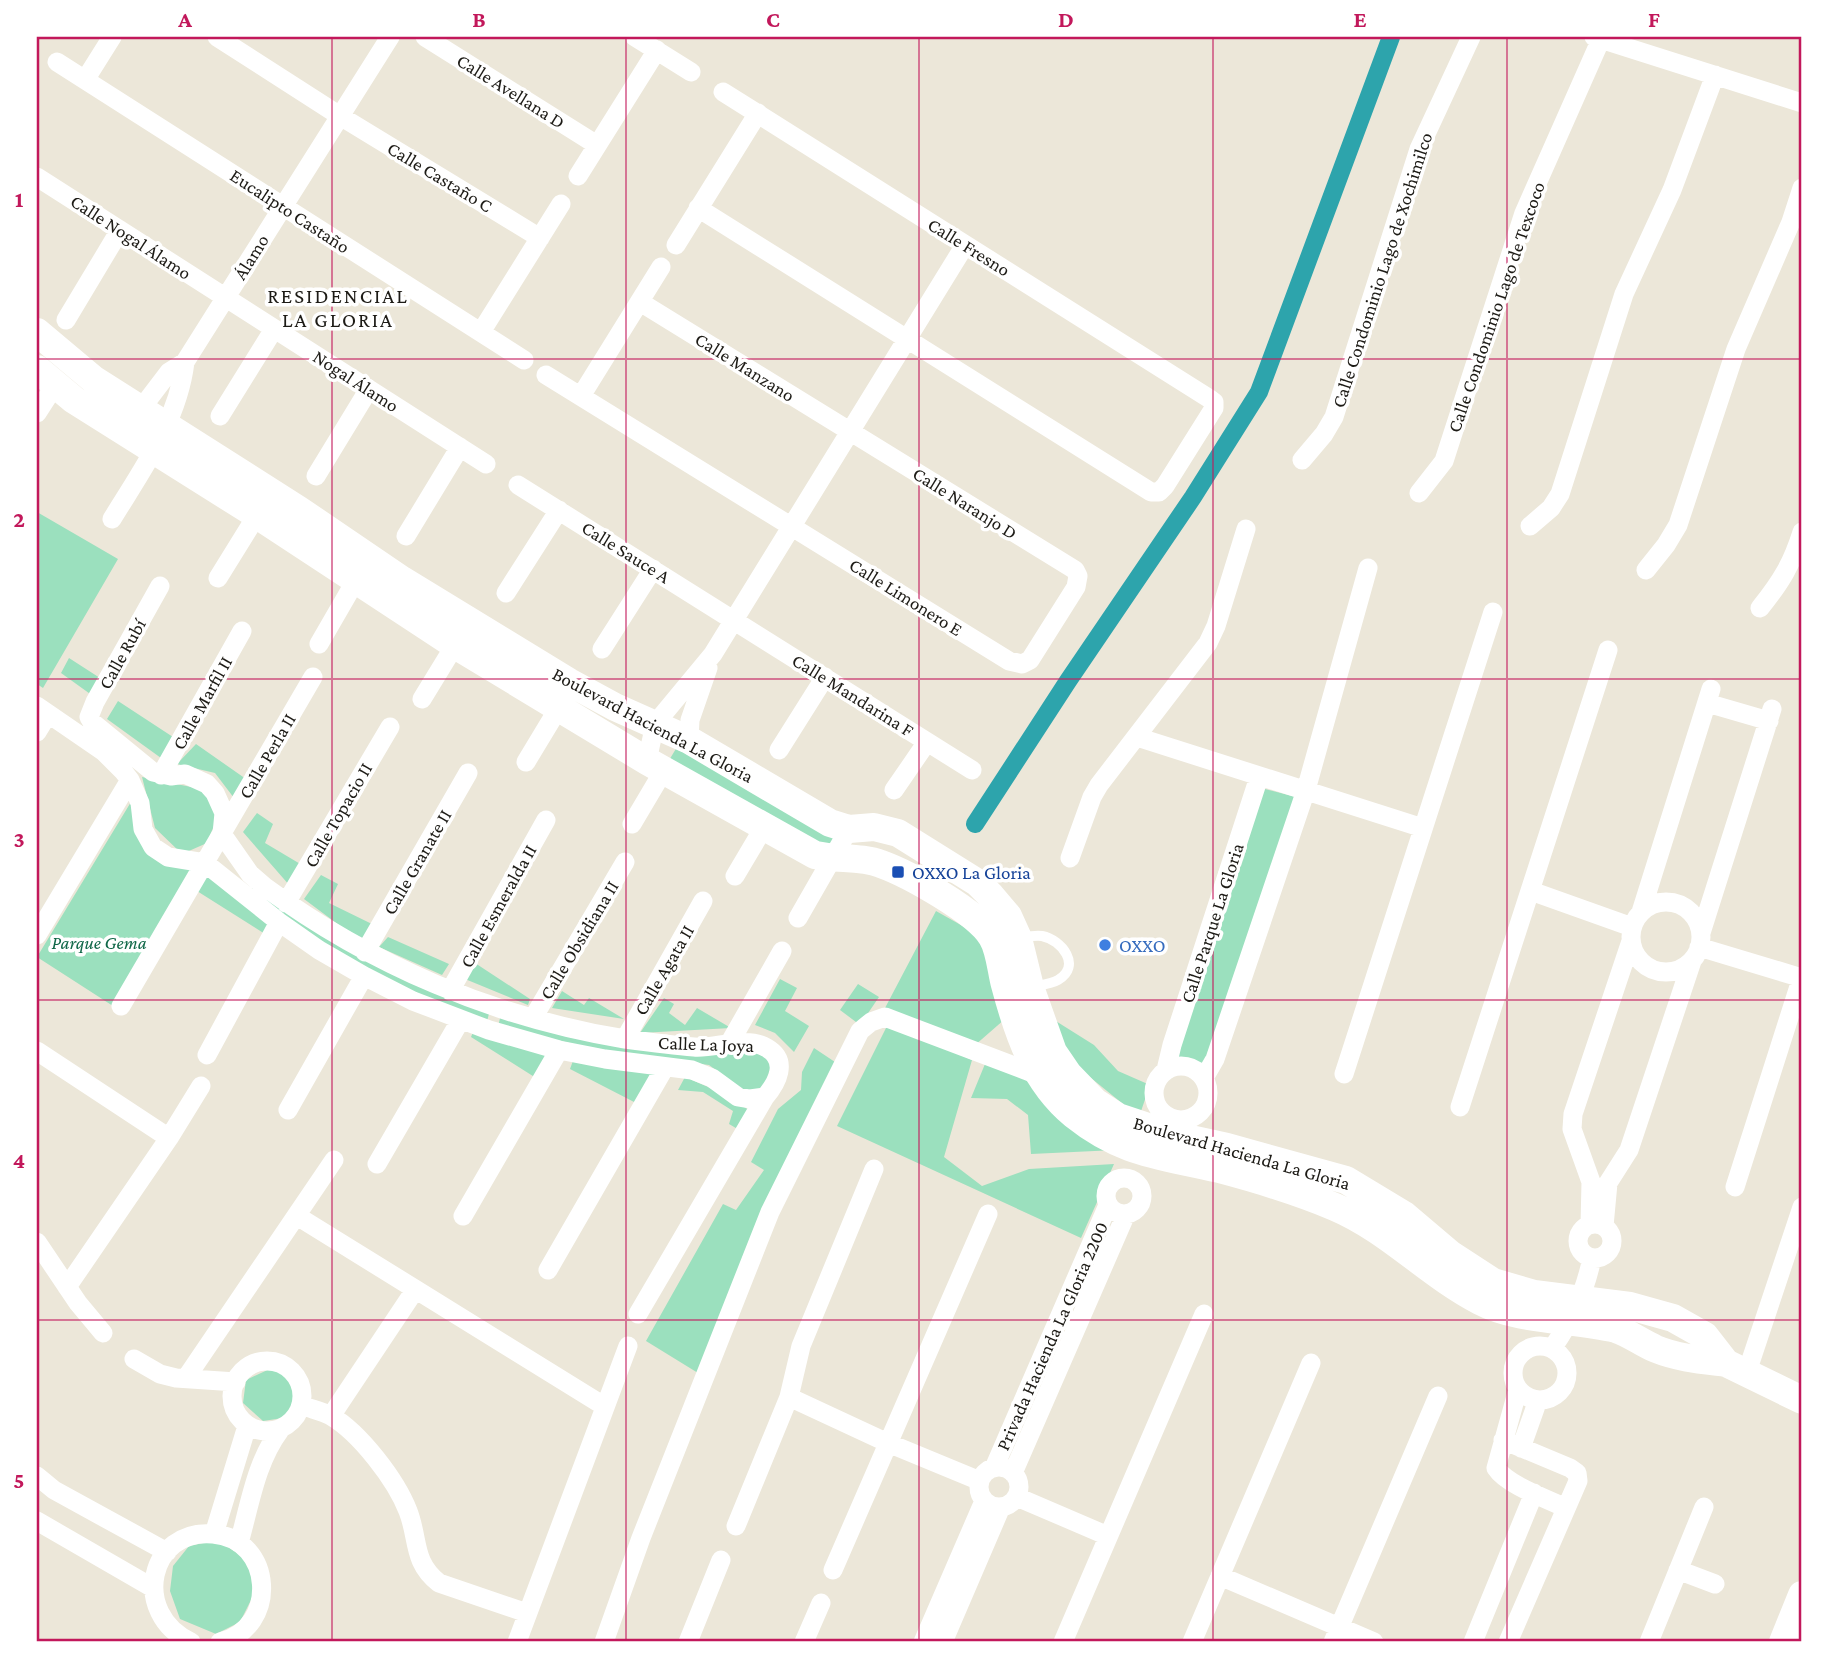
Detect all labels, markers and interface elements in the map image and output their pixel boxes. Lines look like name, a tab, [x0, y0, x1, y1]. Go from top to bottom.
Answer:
text: A	[177, 6, 192, 32]
text: B	[472, 6, 486, 32]
text: C	[766, 6, 780, 32]
text: D	[1058, 6, 1074, 32]
text: E	[1353, 6, 1367, 32]
text: F	[1648, 6, 1660, 32]
street label: Calle Avellana D	[453, 49, 569, 133]
street label: Calle Condominio Lago de Xochimilco	[1328, 130, 1436, 410]
street label: Calle Castaño C	[384, 137, 496, 217]
street label: Eucalipto Castaño	[226, 165, 354, 257]
street label: Calle Condominio Lago de Texcoco	[1443, 179, 1549, 435]
text: 1	[15, 186, 24, 212]
street label: Calle Nogal Álamo	[67, 190, 195, 284]
street label: Calle Fresno	[924, 213, 1014, 281]
street label: Álamo	[229, 231, 273, 283]
district label: RESIDENCIAL LA GLORIA	[267, 284, 409, 332]
street label: Calle Manzano	[691, 328, 799, 406]
street label: Nogal Álamo	[309, 346, 403, 416]
street label: Calle Naranjo D	[909, 463, 1021, 544]
text: 2	[13, 506, 25, 532]
street label: Calle Sauce A	[578, 517, 674, 588]
street label: Calle Limonero E	[846, 554, 966, 640]
street label: Calle Rubí	[94, 614, 150, 693]
street label: Calle Mandarina F	[788, 649, 918, 741]
street label: Calle Marfil II	[168, 653, 236, 753]
street label: Boulevard Hacienda La Gloria	[549, 663, 757, 787]
street label: Calle Perla II	[234, 710, 300, 802]
street label: Calle Topacio II	[300, 759, 376, 871]
street label: Calle Granate II	[379, 806, 455, 918]
text: 3	[13, 826, 25, 852]
street label: Calle Parque La Gloria	[1176, 840, 1248, 1006]
street label: Calle Esmeralda II	[456, 841, 540, 971]
place label: OXXO La Gloria	[912, 862, 1031, 883]
marker: OXXO La Gloria	[890, 864, 906, 880]
street label: Calle Obsidiana II	[535, 877, 623, 1003]
street label: Calle Agata II	[630, 921, 698, 1019]
park label: Parque Gema	[51, 932, 147, 953]
place label: OXXO	[1119, 935, 1166, 956]
marker: OXXO	[1097, 937, 1113, 953]
street label: Calle La Joya	[658, 1032, 755, 1056]
street label: Boulevard Hacienda La Gloria	[1131, 1112, 1353, 1194]
text: 4	[13, 1147, 25, 1173]
street label: Privada Hacienda La Gloria 2200	[992, 1218, 1112, 1454]
text: 5	[13, 1467, 25, 1493]

